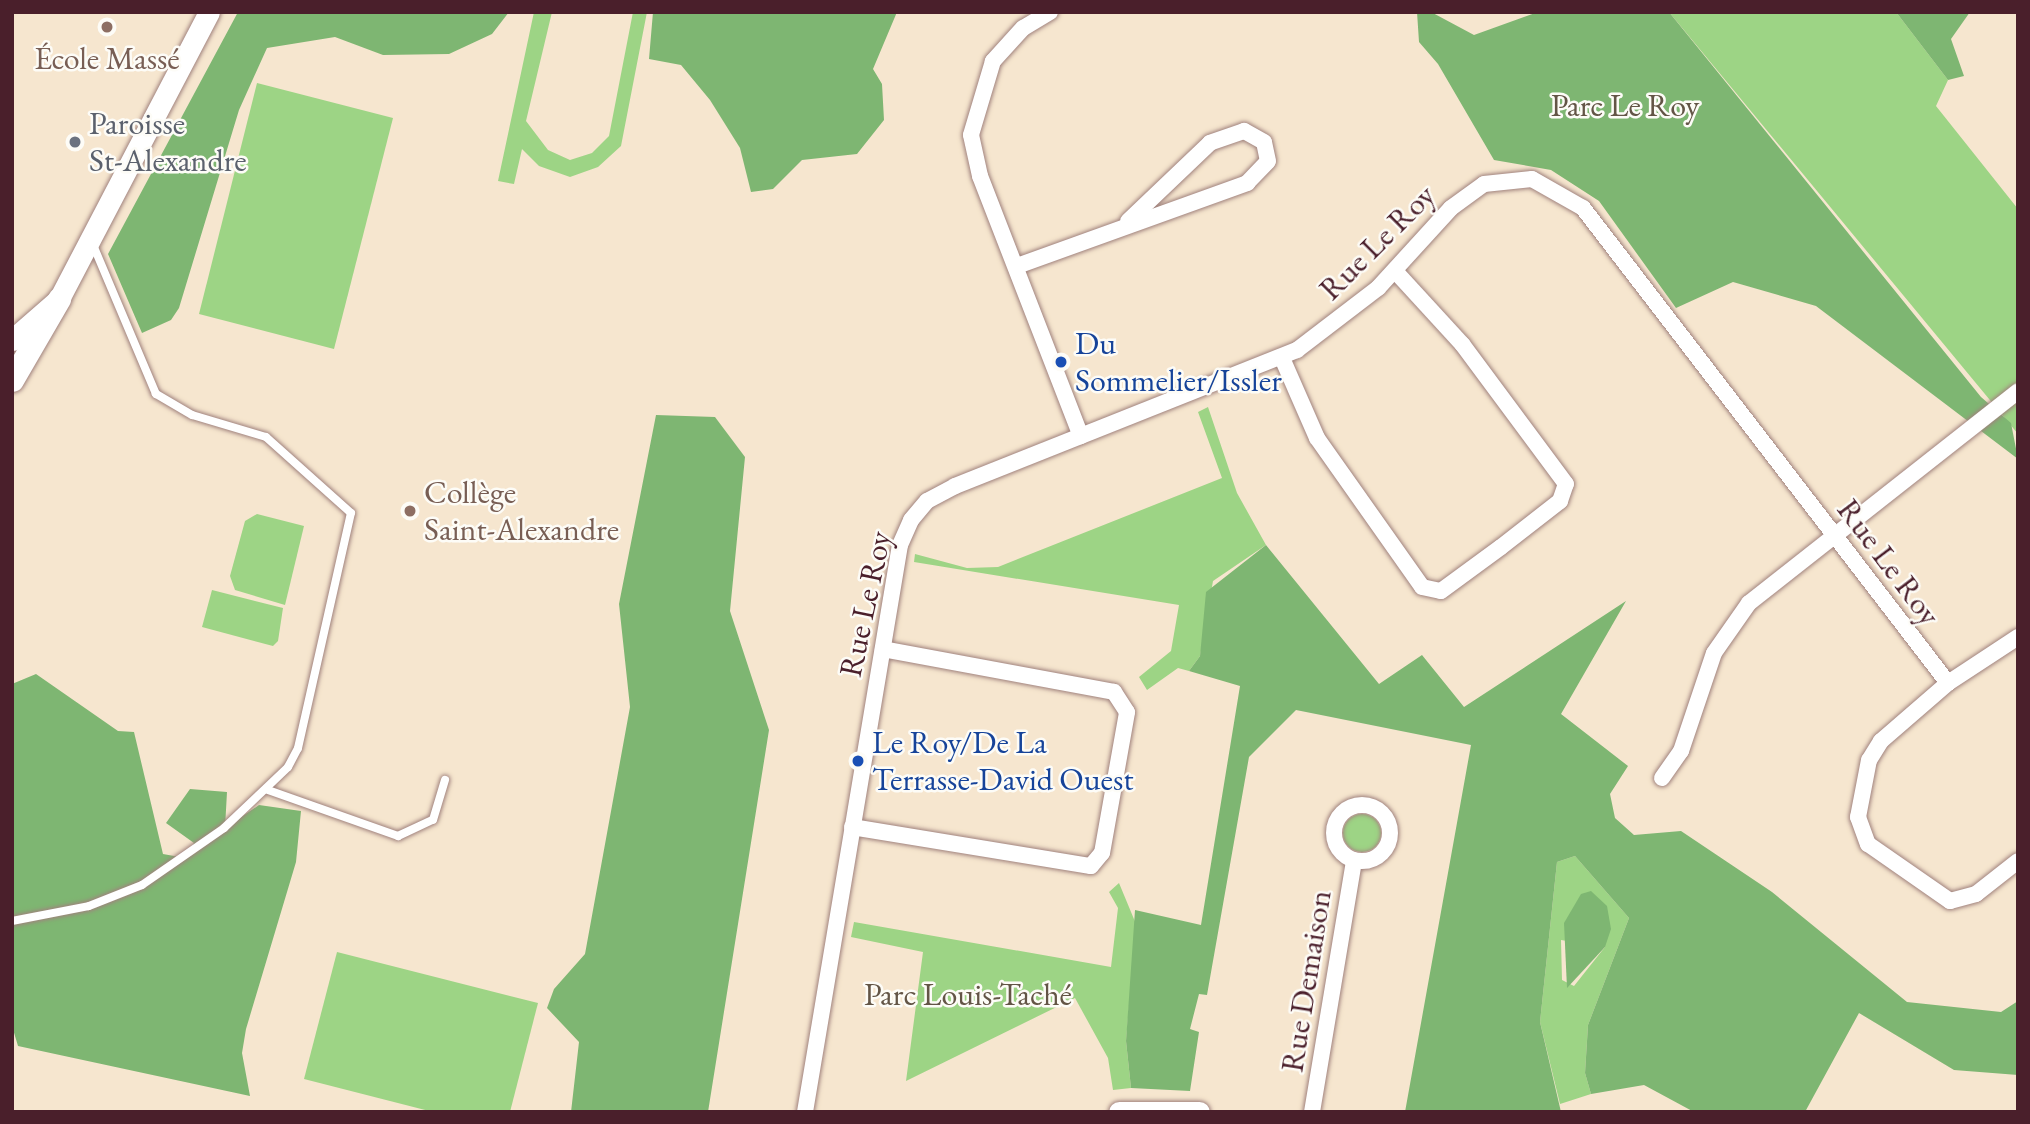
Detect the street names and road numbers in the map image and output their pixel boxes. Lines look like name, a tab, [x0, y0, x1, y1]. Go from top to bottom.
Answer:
street label: Rue Le Roy	[1311, 176, 1443, 308]
street label: Rue Le Roy	[1829, 491, 1949, 633]
street label: Rue Le Roy	[831, 528, 899, 680]
street label: Rue Demaison	[1273, 887, 1339, 1075]

